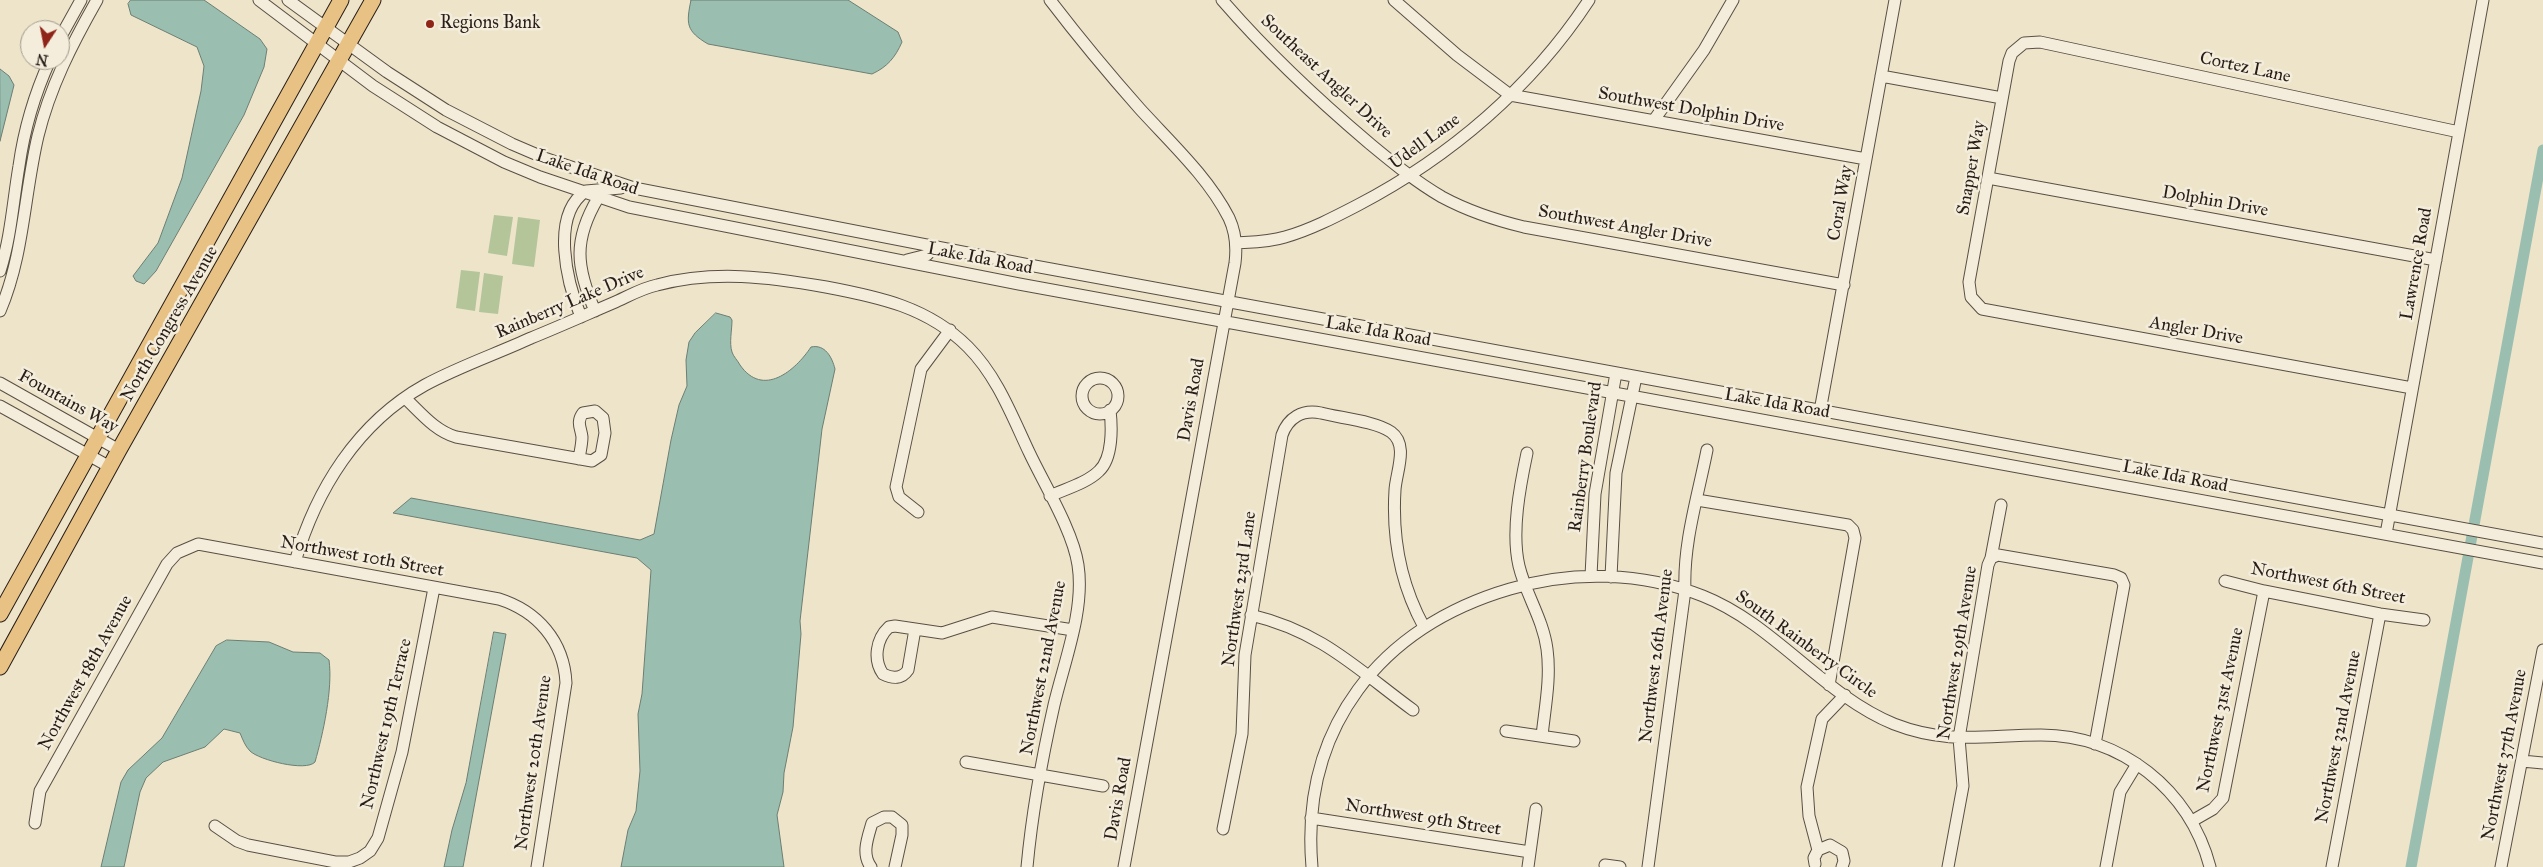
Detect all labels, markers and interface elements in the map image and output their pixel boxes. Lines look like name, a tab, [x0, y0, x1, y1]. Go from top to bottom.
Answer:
street label: Southeast Angler Drive	[1256, 10, 1396, 144]
place label: Regions Bank	[440, 13, 540, 35]
marker: Regions Bank	[424, 18, 436, 30]
north arrow	[20, 20, 70, 70]
street label: Cortez Lane	[2198, 48, 2292, 88]
text: N	[35, 50, 50, 69]
street label: Southwest Dolphin Drive	[1596, 83, 1786, 137]
street label: Udell Lane	[1385, 109, 1465, 175]
street label: Snapper Way	[1953, 119, 1991, 217]
street label: Lake Ida Road	[533, 145, 641, 201]
street label: Coral Way	[1824, 163, 1858, 243]
street label: Dolphin Drive	[2160, 182, 2270, 222]
street label: Southwest Angler Drive	[1536, 201, 1714, 253]
street label: Lawrence Road	[2396, 206, 2438, 322]
street label: Lake Ida Road	[926, 238, 1034, 280]
street label: North Congress Avenue	[117, 242, 223, 406]
street label: Rainberry Lake Drive	[493, 262, 647, 344]
street label: Lake Ida Road	[1324, 312, 1432, 352]
street label: Angler Drive	[2147, 312, 2245, 350]
street label: Davis Road	[1174, 357, 1210, 443]
street label: Fountains Way	[14, 366, 122, 438]
street label: Rainberry Boulevard	[1565, 380, 1607, 534]
street label: Lake Ida Road	[1723, 384, 1831, 424]
street label: Lake Ida Road	[2121, 456, 2229, 498]
street label: Northwest 23rd Lane	[1218, 510, 1262, 668]
street label: Northwest 10th Street	[279, 532, 445, 582]
street label: Northwest 6th Street	[2249, 558, 2407, 610]
street label: Northwest 29th Avenue	[1934, 564, 1982, 742]
street label: Northwest 26th Avenue	[1636, 568, 1678, 744]
street label: Northwest 22nd Avenue	[1016, 579, 1072, 757]
street label: South Rainberry Circle	[1731, 586, 1881, 704]
street label: Northwest 18th Avenue	[34, 592, 138, 754]
street label: Northwest 31st Avenue	[2193, 626, 2249, 794]
street label: Northwest 19th Terrace	[357, 637, 417, 811]
street label: Northwest 32nd Avenue	[2312, 649, 2366, 825]
street label: Northwest 37th Avenue	[2478, 668, 2532, 842]
street label: Northwest 20th Avenue	[511, 674, 557, 852]
street label: Davis Road	[1101, 756, 1137, 842]
street label: Northwest 9th Street	[1343, 795, 1503, 841]

